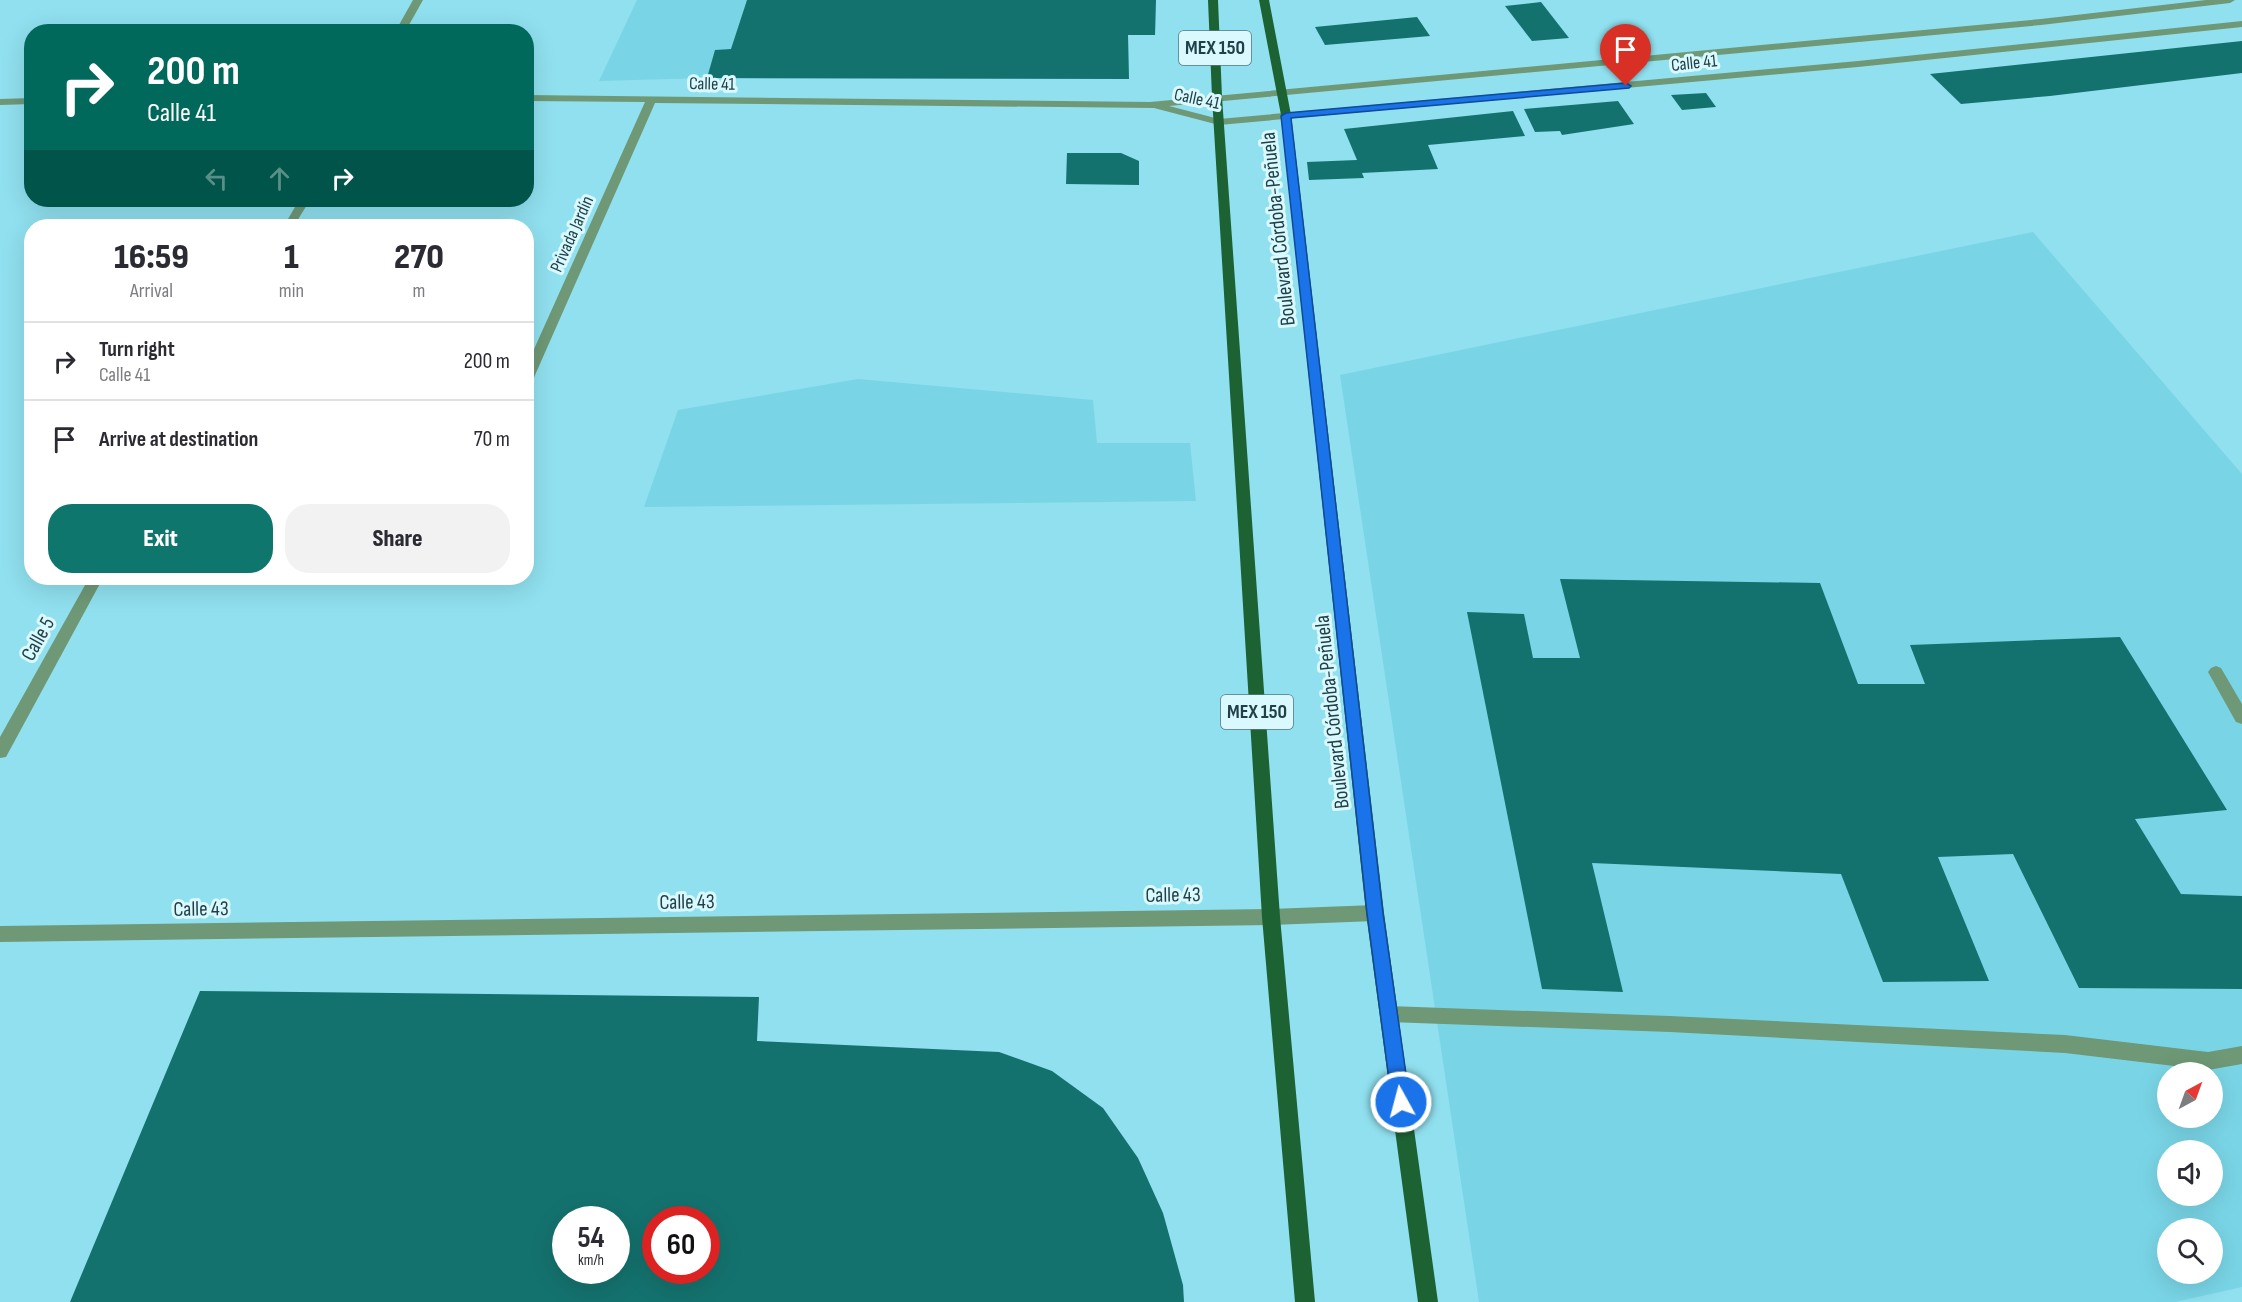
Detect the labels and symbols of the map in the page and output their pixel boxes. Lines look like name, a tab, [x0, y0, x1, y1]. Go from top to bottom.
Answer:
pin	[1600, 24, 1651, 86]
road number: MEX 150	[1179, 31, 1251, 65]
street label: Calle 41	[1670, 50, 1719, 76]
street label: Calle 41	[689, 73, 736, 95]
street label: Calle 41	[1172, 84, 1222, 114]
street label: Boulevard Córdoba-Peñuela	[1255, 131, 1301, 327]
street label: Privada Jardín	[546, 193, 598, 275]
street label: Calle 5	[16, 613, 60, 665]
street label: Boulevard Córdoba-Peñuela	[1309, 614, 1355, 810]
road number: MEX 150	[1221, 695, 1293, 729]
street label: Calle 43	[1145, 882, 1201, 908]
street label: Calle 43	[659, 889, 715, 915]
street label: Calle 43	[173, 896, 229, 922]
north arrow	[2157, 1062, 2223, 1128]
position arrow	[1369, 1070, 1433, 1134]
speed limit sign: 60	[642, 1206, 720, 1284]

